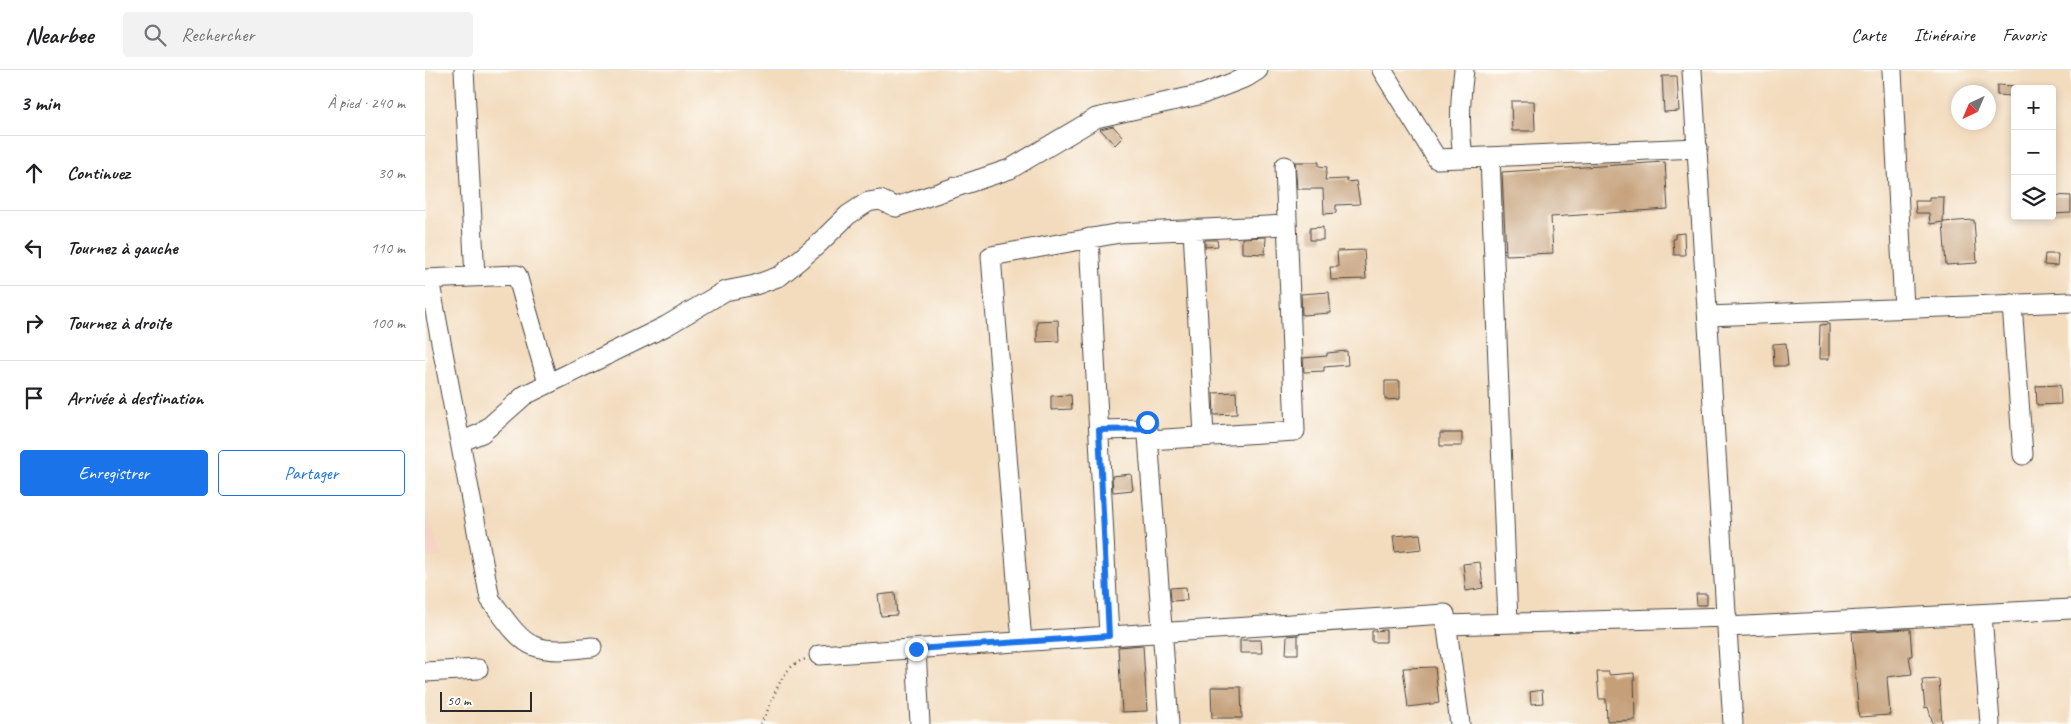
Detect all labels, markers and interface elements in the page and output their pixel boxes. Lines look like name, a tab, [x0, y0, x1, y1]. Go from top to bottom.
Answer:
search box	[123, 12, 473, 57]
text: Nearbee	[25, 20, 93, 50]
icon: search	[141, 21, 169, 49]
text: Rechercher	[181, 23, 254, 47]
text: Carte	[1851, 24, 1886, 46]
text: Itinéraire	[1914, 24, 1975, 46]
text: Favoris	[2003, 24, 2046, 46]
north arrow	[1951, 85, 1996, 130]
map controls	[2011, 85, 2056, 220]
button: +	[2011, 85, 2056, 130]
text: 3 min	[20, 90, 60, 116]
text: À pied · 240 m	[327, 93, 405, 113]
button: −	[2011, 130, 2056, 175]
icon: ahead	[20, 159, 48, 187]
text: Continuez	[67, 161, 130, 185]
text: 30 m	[378, 163, 405, 183]
button: layers	[2011, 175, 2056, 220]
icon: left	[20, 234, 48, 262]
text: Tournez à gauche	[67, 236, 178, 260]
text: 110 m	[371, 238, 405, 258]
icon: right	[20, 309, 48, 337]
text: Tournez à droite	[67, 311, 171, 335]
text: 100 m	[371, 313, 405, 333]
icon: arrive	[20, 384, 48, 412]
text: Arrivée à destination	[67, 386, 203, 410]
route start	[1136, 411, 1159, 434]
button: Enregistrer	[20, 450, 208, 496]
button: Partager	[218, 450, 405, 496]
route end	[905, 638, 928, 661]
scale bar	[440, 689, 533, 712]
text: 50 m	[447, 692, 471, 709]

